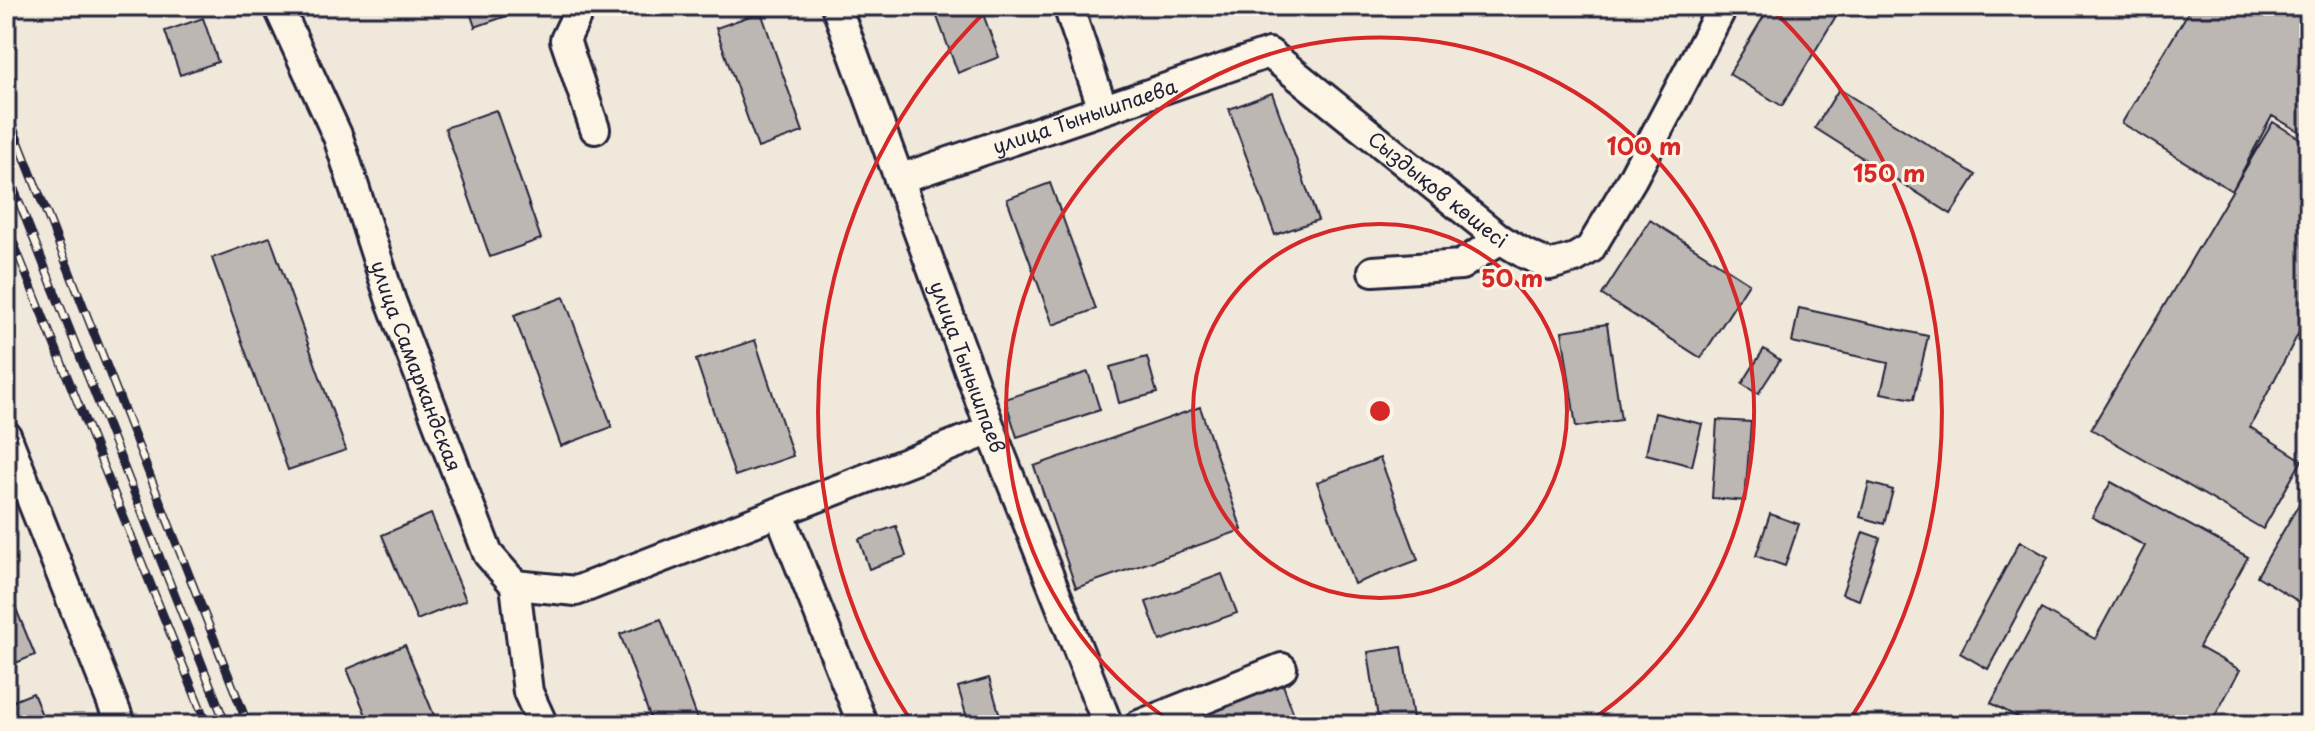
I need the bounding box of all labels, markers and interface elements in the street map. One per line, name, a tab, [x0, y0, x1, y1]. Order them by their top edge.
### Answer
street label: улица Тынышпаева	[988, 70, 1181, 161]
street label: Сыздықов көшесі	[1362, 124, 1513, 255]
text: 100 m	[1607, 127, 1681, 163]
text: 150 m	[1853, 154, 1925, 190]
street label: улица Самаркандская	[364, 256, 470, 476]
text: 50 m	[1481, 259, 1543, 295]
street label: улица Тынышпаев	[923, 277, 1013, 457]
centre of rings	[1366, 397, 1394, 425]

